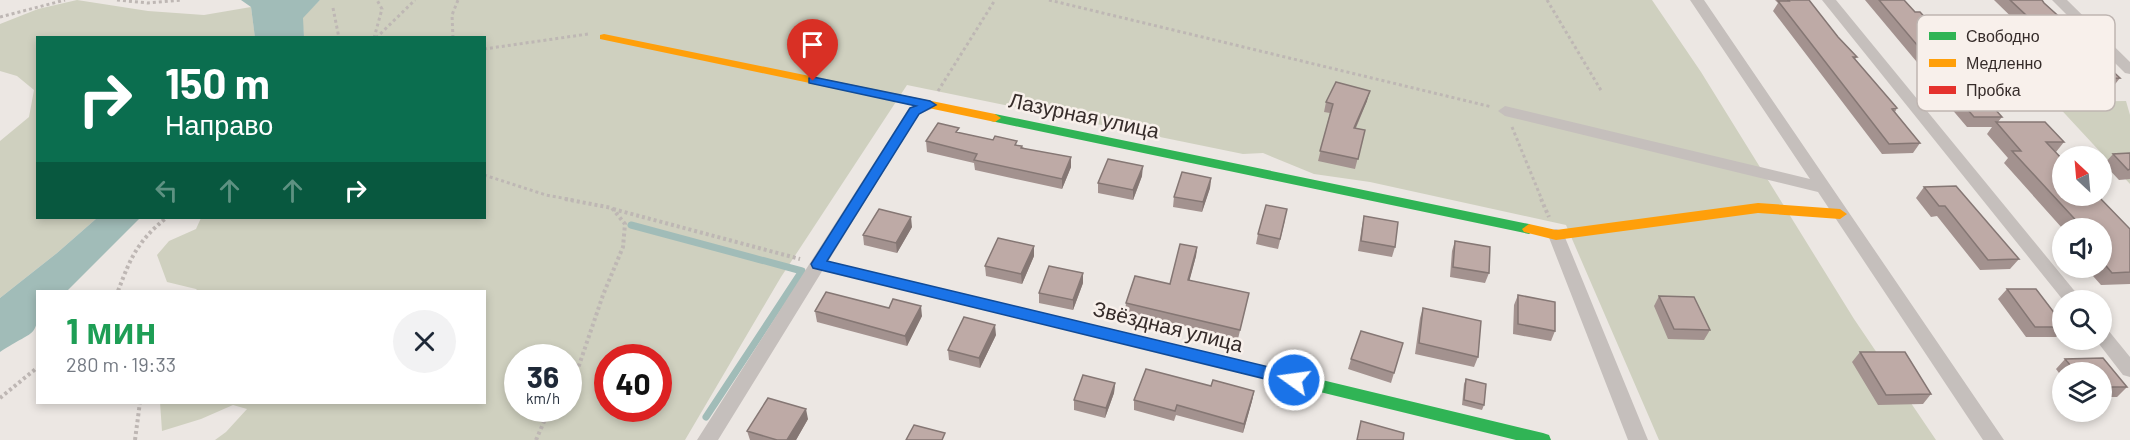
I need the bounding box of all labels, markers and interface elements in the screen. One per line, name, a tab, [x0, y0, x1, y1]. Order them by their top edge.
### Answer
legend	[1917, 15, 2115, 111]
pin	[787, 19, 838, 81]
text: Свободно	[1966, 26, 2040, 45]
icon: arrive	[796, 28, 829, 61]
text: Медленно	[1966, 53, 2042, 72]
text: 150 m	[165, 57, 270, 107]
icon: right	[66, 60, 144, 138]
text: Пробка	[1966, 80, 2021, 99]
street label: Лазурная улица	[1007, 86, 1162, 143]
text: Направо	[165, 108, 273, 140]
north arrow	[2052, 146, 2112, 206]
map controls	[2052, 146, 2112, 422]
icon: left	[150, 174, 183, 207]
icon: ahead	[213, 174, 246, 207]
icon: ahead	[276, 174, 309, 207]
icon: right	[339, 174, 372, 207]
button: sound	[2052, 218, 2112, 278]
button: search	[2052, 290, 2112, 350]
street label: Звёздная улица	[1091, 295, 1246, 356]
text: 1 мин	[66, 308, 156, 351]
button: close	[393, 310, 456, 373]
speed limit sign: 40	[594, 344, 672, 422]
position arrow	[1262, 348, 1326, 412]
text: 280 m · 19:33	[66, 352, 176, 376]
text: 36	[527, 358, 559, 394]
button: layers	[2052, 362, 2112, 422]
text: km/h	[526, 389, 560, 407]

